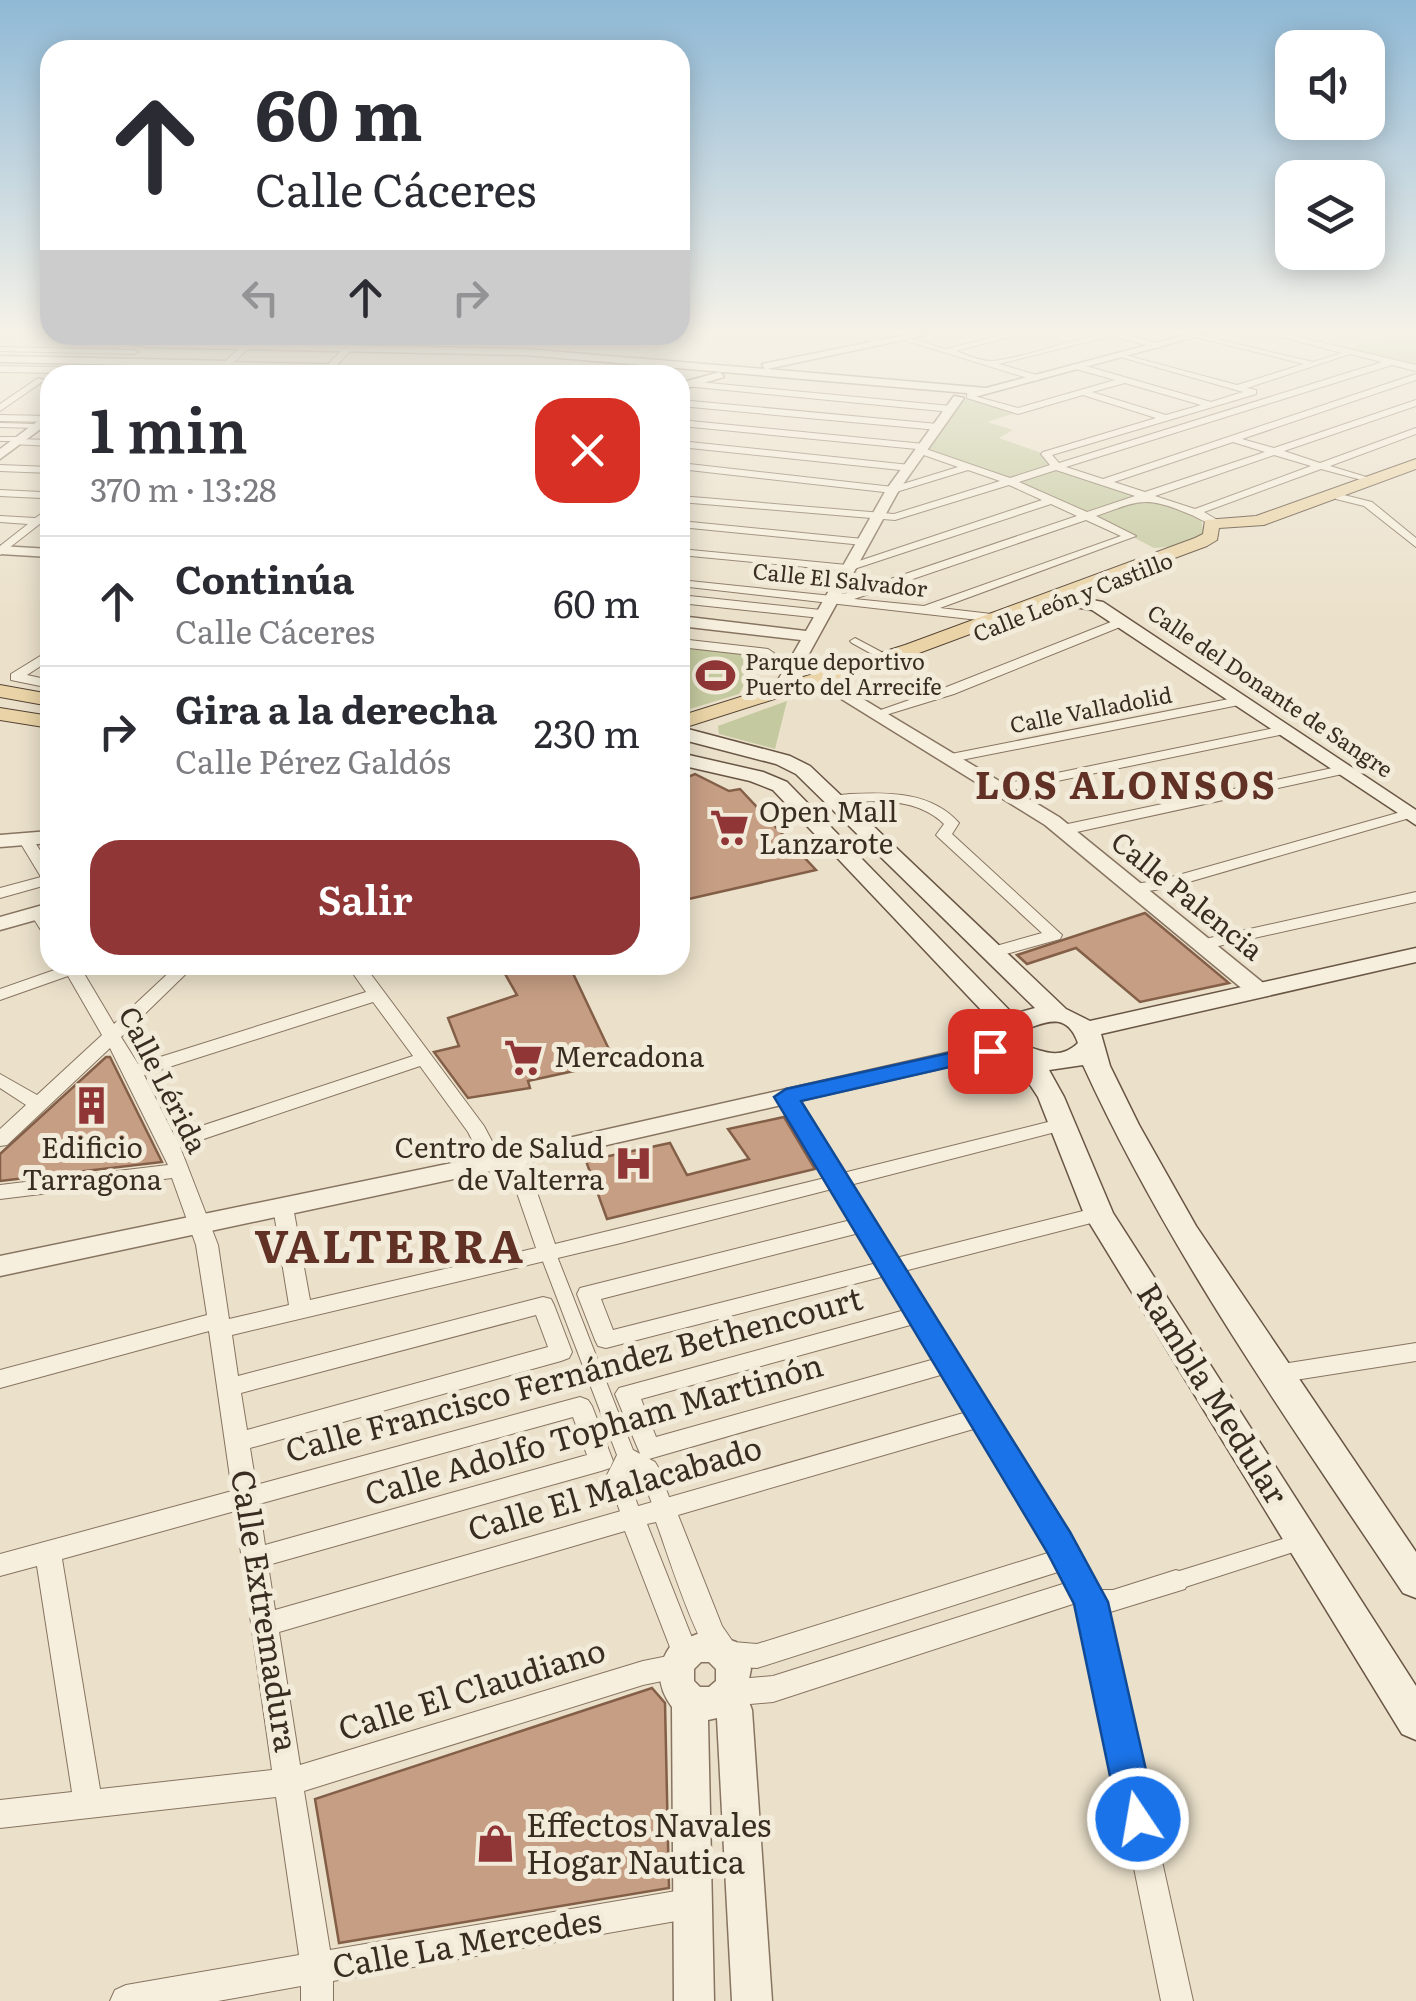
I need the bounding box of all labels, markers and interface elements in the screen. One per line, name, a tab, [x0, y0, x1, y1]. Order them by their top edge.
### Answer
map controls	[1275, 30, 1385, 270]
button: sound	[1275, 30, 1385, 140]
text: 60 m	[255, 59, 423, 163]
icon: ahead	[90, 80, 220, 210]
text: Calle Cáceres	[255, 154, 536, 221]
button: layers	[1275, 160, 1385, 270]
icon: left	[233, 270, 288, 325]
icon: ahead	[338, 270, 393, 325]
icon: right	[443, 270, 498, 325]
text: 1 min	[90, 382, 248, 471]
button: close	[535, 398, 640, 503]
text: 370 m · 13:28	[90, 464, 277, 512]
street label: Calle León y Castillo	[968, 542, 1177, 649]
text: Continúa	[175, 549, 354, 606]
street label: Calle El Salvador	[751, 553, 930, 604]
text: 60 m	[553, 573, 640, 630]
icon: ahead	[90, 574, 145, 629]
street label: Calle del Donante de Sangre	[1142, 595, 1400, 784]
text: Calle Cáceres	[175, 606, 375, 654]
place label: Parque deportivo Puerto del Arrecife	[745, 644, 942, 702]
sports icon: Parque deportivo Puerto del Arrecife	[694, 654, 736, 696]
street label: Calle Valladolid	[1007, 677, 1175, 740]
text: Gira a la derecha	[175, 679, 497, 736]
text: 230 m	[534, 703, 640, 760]
icon: right	[90, 704, 145, 759]
text: Calle Pérez Galdós	[175, 736, 451, 784]
district label: LOS ALONSOS	[975, 754, 1277, 811]
place label: Open Mall Lanzarote	[759, 789, 897, 863]
supermarket icon: Open Mall Lanzarote	[708, 807, 750, 849]
street label: Calle Palencia	[1103, 820, 1273, 969]
button: Salir	[90, 840, 640, 955]
street label: Calle Lérida	[110, 998, 220, 1160]
pin	[948, 1009, 1033, 1094]
icon: arrive	[963, 1024, 1018, 1079]
place label: Mercadona	[554, 1034, 704, 1076]
supermarket icon: Mercadona	[503, 1036, 545, 1078]
building icon: Edificio Tarragona	[71, 1085, 113, 1127]
place label: Edificio Tarragona	[22, 1125, 162, 1199]
place label: Centro de Salud de Valterra	[394, 1125, 604, 1199]
hospital icon: Centro de Salud de Valterra	[613, 1143, 655, 1185]
district label: VALTERRA	[254, 1210, 526, 1277]
street label: Calle Francisco Fernández Bethencourt	[279, 1272, 867, 1472]
street label: Rambla Medular	[1127, 1272, 1302, 1513]
street label: Calle Adolfo Topham Martinón	[358, 1339, 828, 1516]
street label: Calle El Malacabado	[461, 1421, 767, 1551]
street label: Calle Extremadura	[221, 1466, 313, 1756]
street label: Calle El Claudiano	[332, 1624, 611, 1751]
position arrow	[1086, 1767, 1190, 1871]
place label: Effectos Navales Hogar Nautica	[526, 1799, 771, 1884]
shop icon: Effectos Navales Hogar Nautica	[475, 1823, 517, 1865]
street label: Calle La Mercedes	[328, 1894, 605, 1988]

